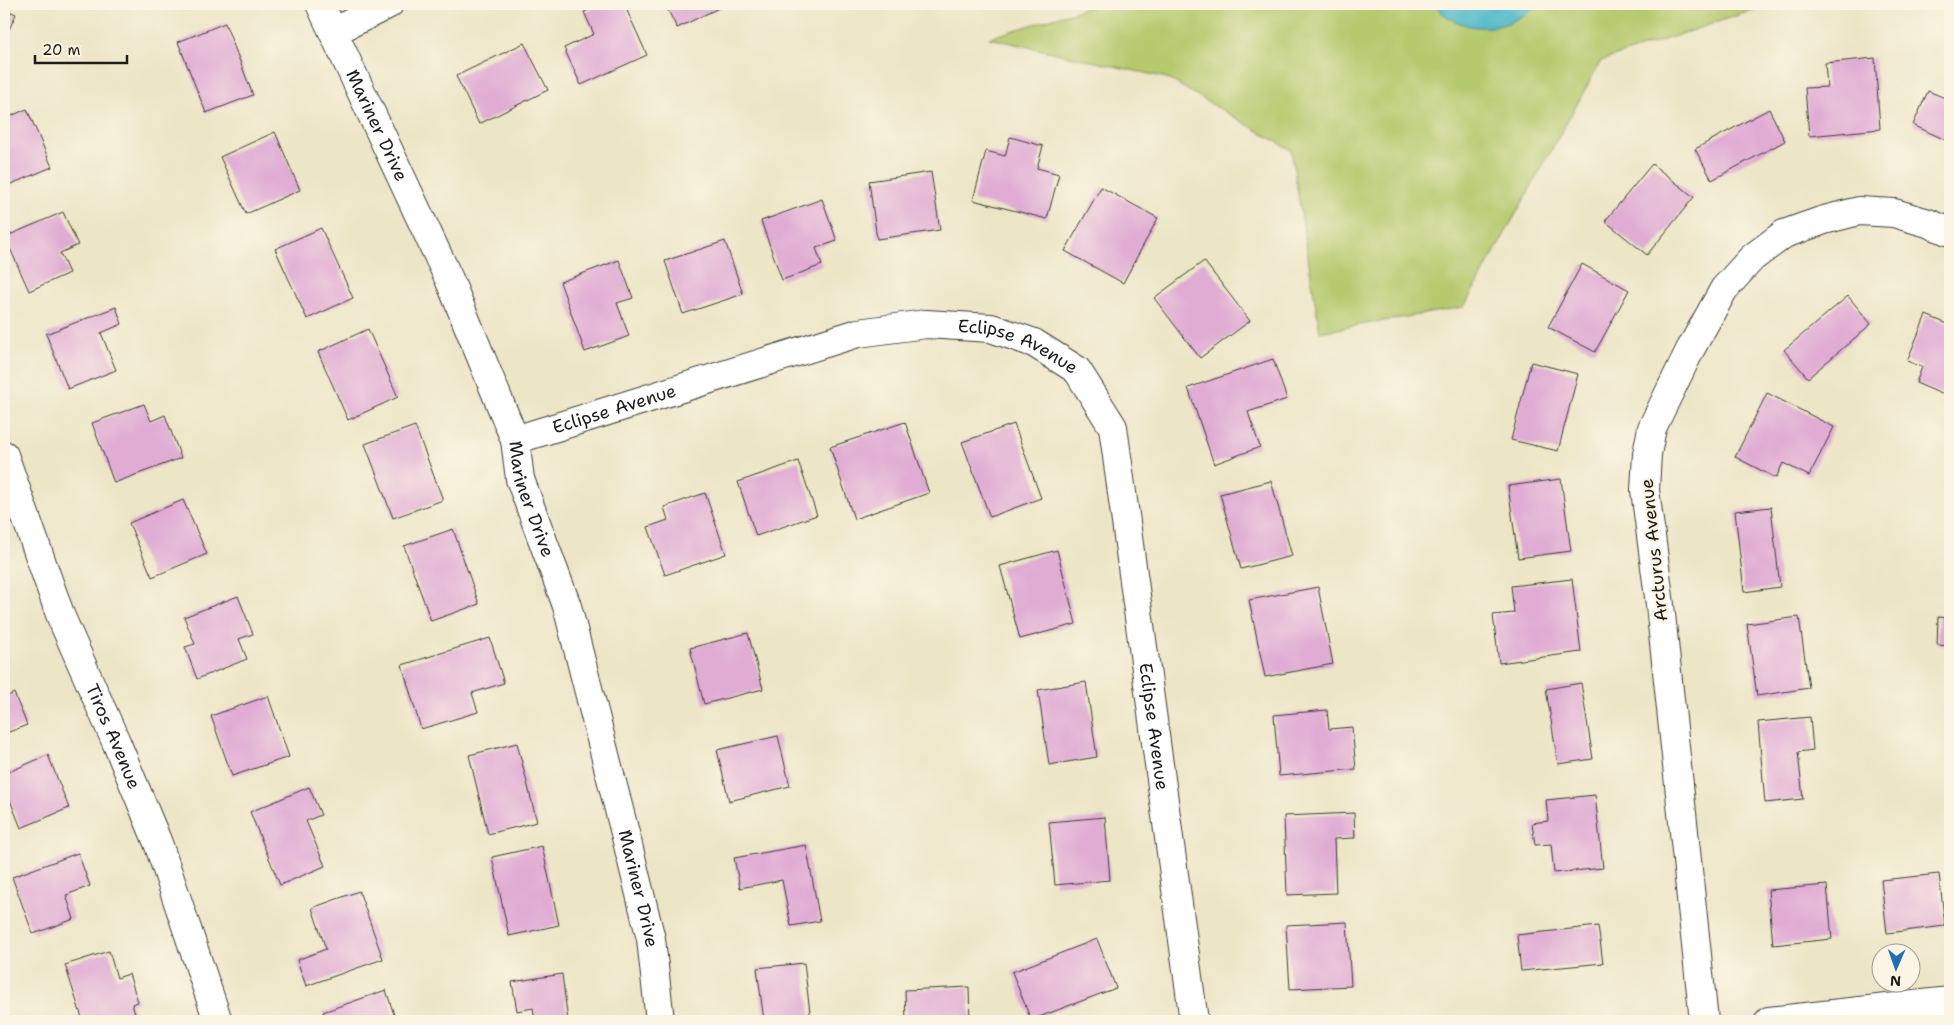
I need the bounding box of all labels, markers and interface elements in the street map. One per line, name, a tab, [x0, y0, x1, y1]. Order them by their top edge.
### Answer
scale bar	[35, 32, 128, 64]
text: 20 m	[42, 40, 81, 60]
street label: Mariner Drive	[340, 66, 413, 185]
street label: Eclipse Avenue	[957, 314, 1082, 380]
street label: Eclipse Avenue	[549, 378, 679, 440]
street label: Mariner Drive	[503, 439, 560, 560]
street label: Arcturus Avenue	[1635, 477, 1673, 623]
street label: Eclipse Avenue	[1133, 661, 1174, 792]
street label: Tiros Avenue	[80, 680, 146, 793]
street label: Mariner Drive	[613, 827, 664, 949]
north arrow	[1872, 942, 1922, 992]
text: N	[1890, 972, 1901, 990]

